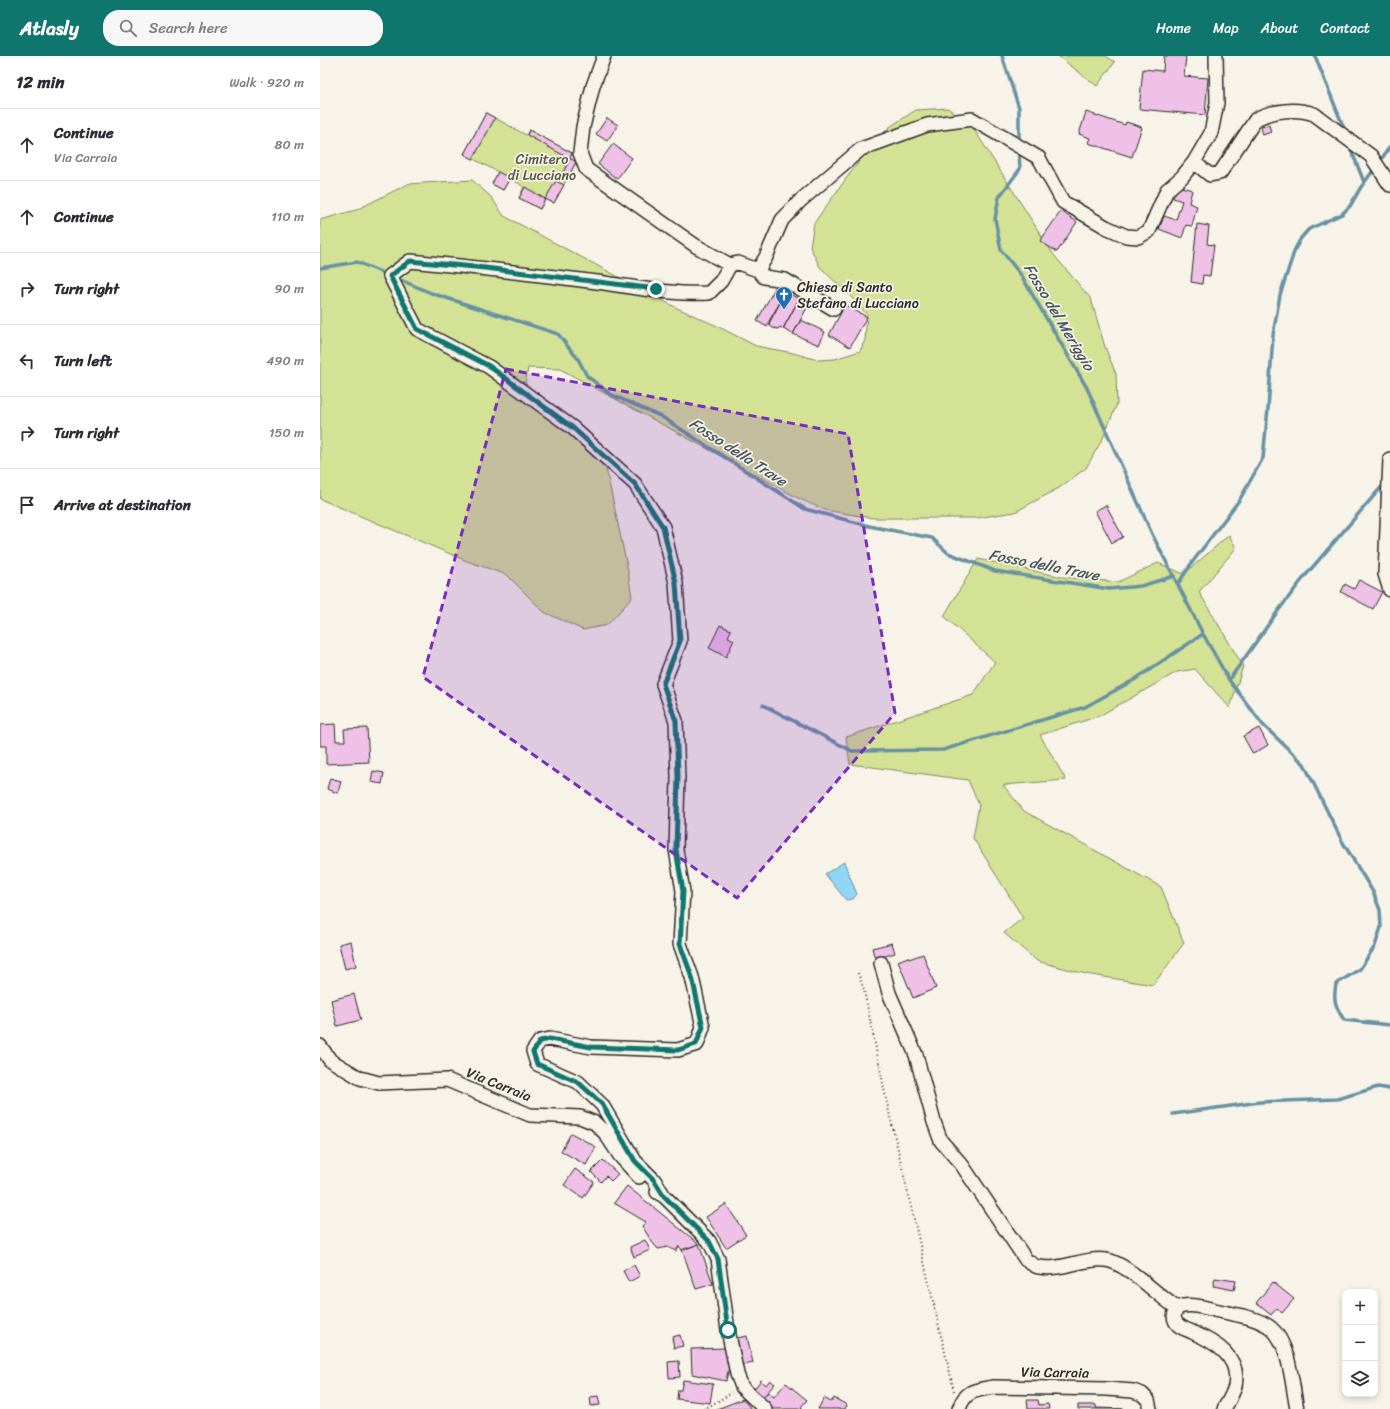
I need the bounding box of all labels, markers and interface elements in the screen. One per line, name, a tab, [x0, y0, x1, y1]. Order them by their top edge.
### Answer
search box	[103, 10, 383, 46]
text: Atlasly	[20, 12, 79, 45]
text: Search here	[149, 15, 228, 41]
text: Home	[1156, 16, 1191, 41]
text: Map	[1213, 16, 1239, 41]
text: About	[1261, 16, 1298, 41]
text: Contact	[1320, 16, 1370, 41]
icon: search	[117, 17, 139, 39]
text: 12 min	[16, 67, 64, 97]
text: Walk · 920 m	[230, 71, 304, 94]
text: Continue	[54, 120, 114, 146]
text: 80 m	[275, 133, 304, 156]
icon: ahead	[16, 134, 38, 156]
text: Via Carraia	[54, 146, 117, 169]
park label: Cimitero di Lucciano	[508, 147, 576, 188]
text: Continue	[54, 204, 114, 230]
text: 110 m	[271, 205, 304, 228]
icon: ahead	[16, 206, 38, 228]
water label: Fosso del Meriggio	[1017, 258, 1102, 377]
place label: Chiesa di Santo Stefano di Lucciano	[797, 275, 919, 316]
text: Turn right	[54, 276, 119, 302]
text: 90 m	[274, 277, 304, 300]
icon: right	[16, 278, 38, 300]
route end	[647, 280, 665, 298]
church icon: Chiesa di Santo Stefano di Lucciano	[774, 285, 794, 310]
text: Turn left	[54, 348, 112, 374]
text: 490 m	[266, 349, 304, 372]
icon: left	[16, 350, 38, 372]
water label: Fosso della Trave	[684, 411, 793, 494]
text: Turn right	[54, 420, 119, 446]
text: 150 m	[269, 421, 304, 444]
icon: right	[16, 422, 38, 444]
text: Arrive at destination	[54, 492, 191, 518]
icon: arrive	[16, 494, 38, 516]
water label: Fosso della Trave	[987, 542, 1103, 589]
street label: Via Carraia	[463, 1060, 535, 1109]
map controls	[1342, 1289, 1378, 1397]
button: +	[1342, 1289, 1378, 1325]
route start	[719, 1321, 737, 1339]
button: −	[1342, 1325, 1378, 1361]
street label: Via Carraia	[1021, 1359, 1089, 1386]
button: layers	[1342, 1361, 1378, 1397]

